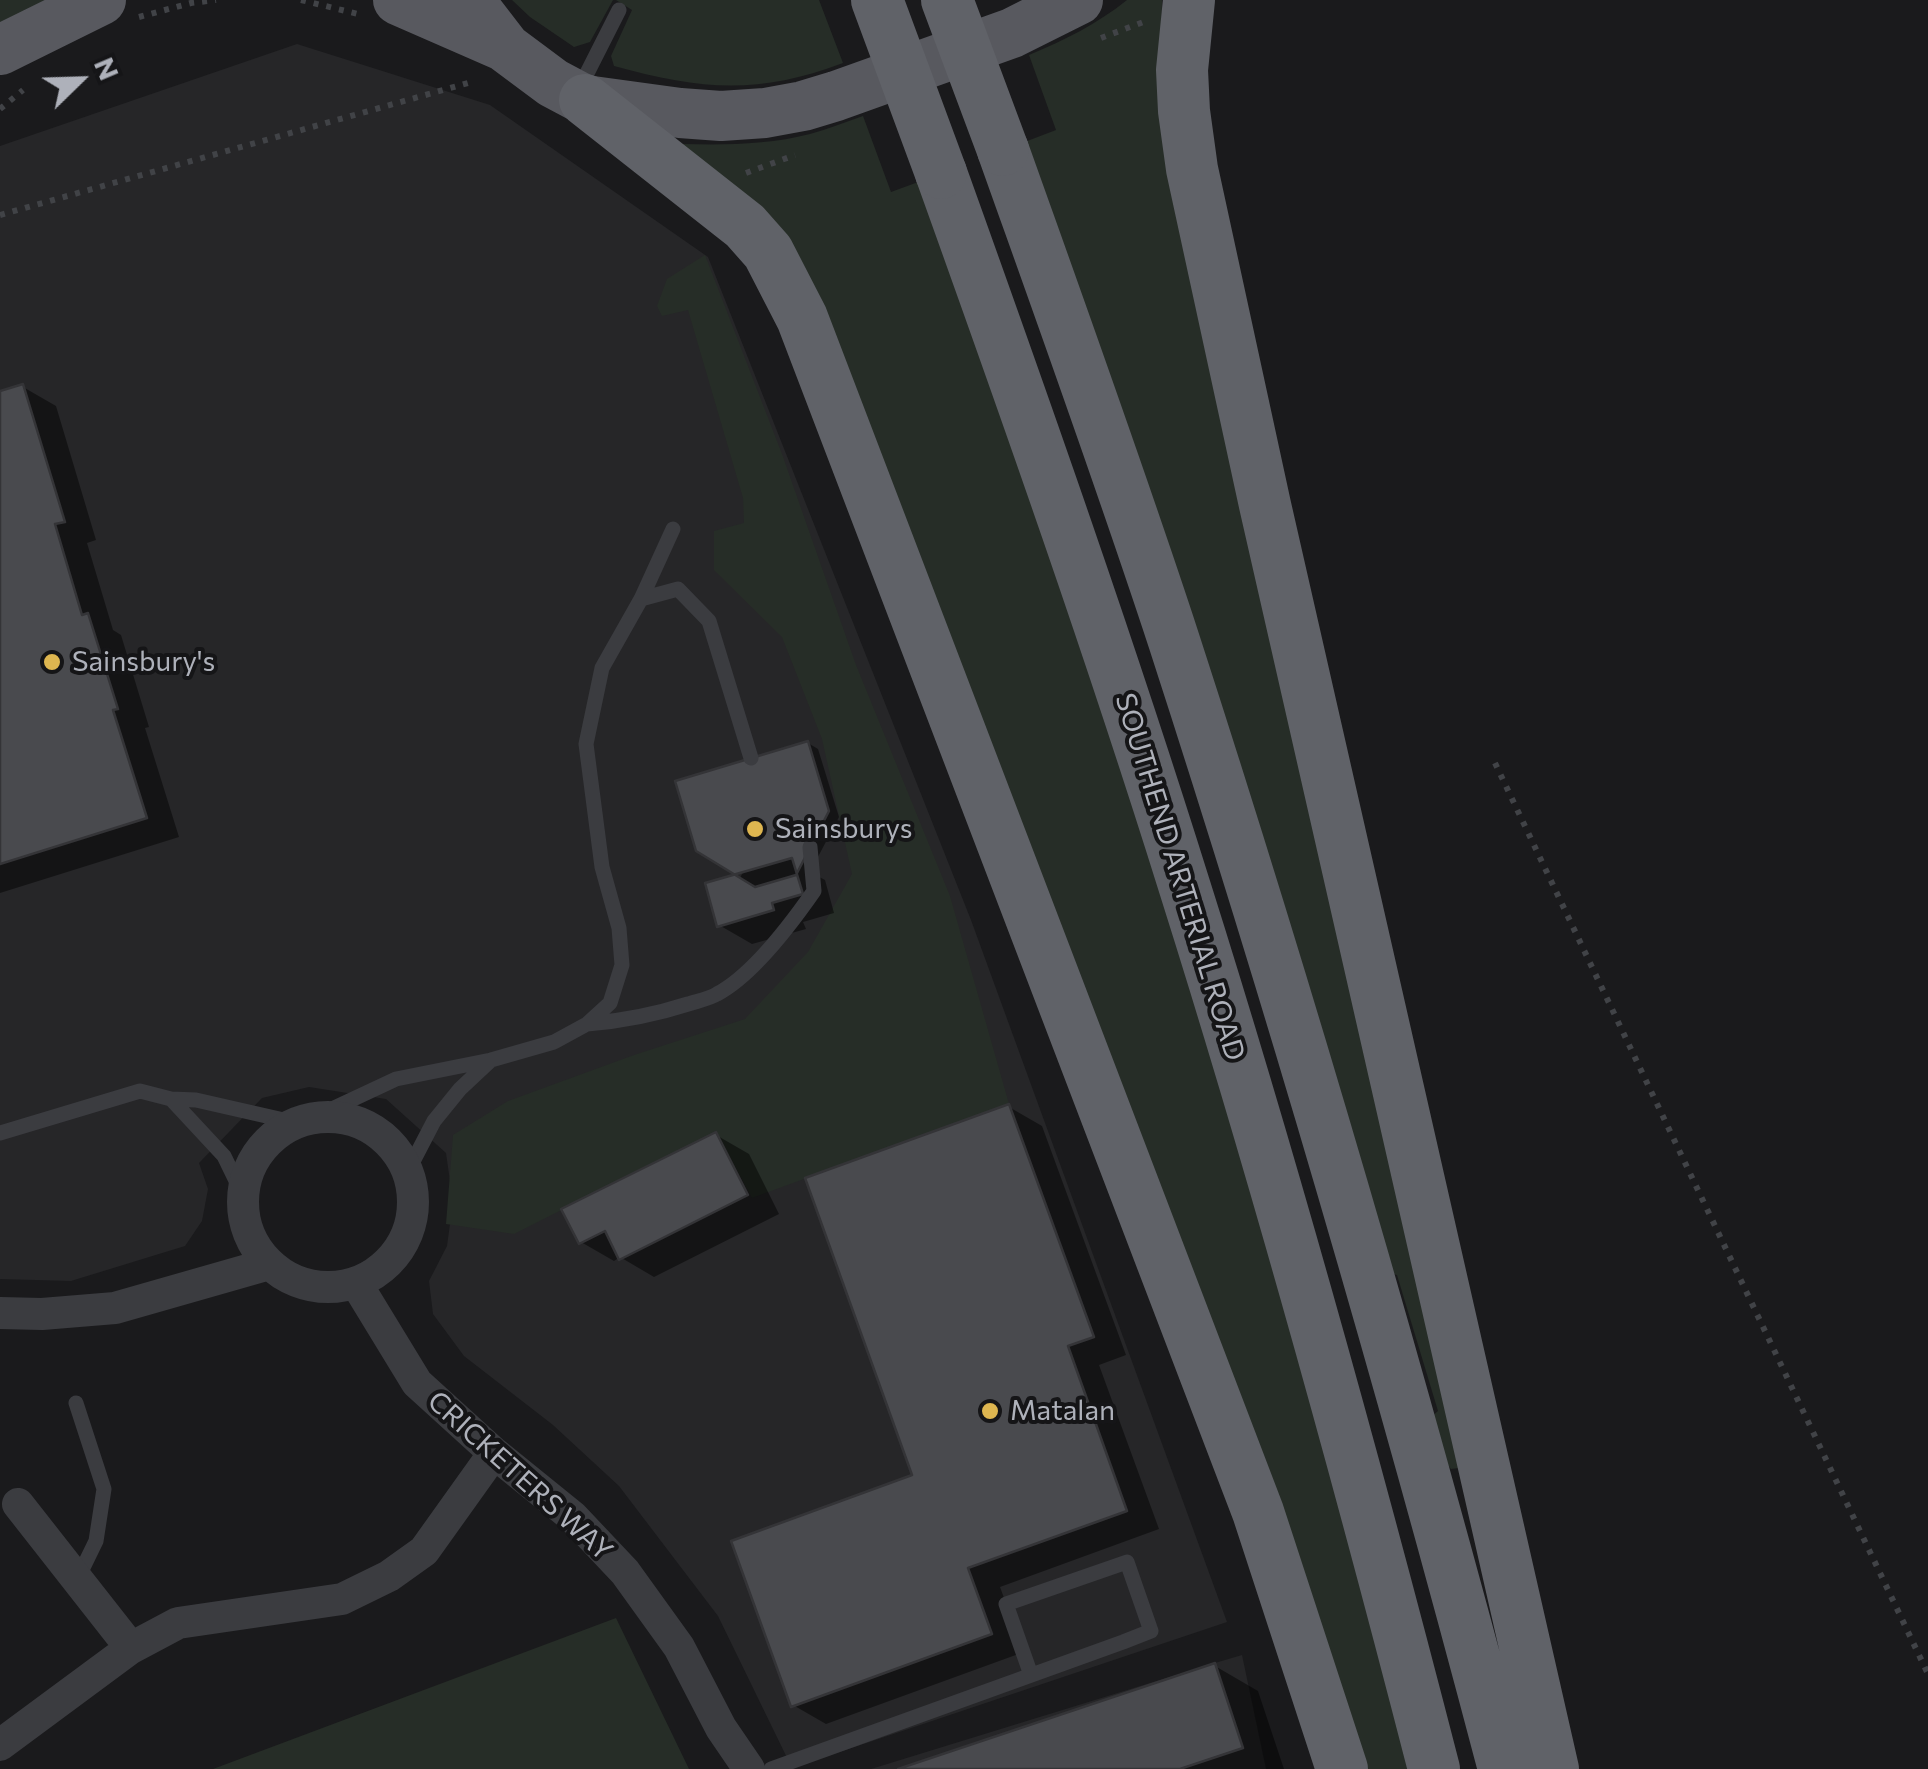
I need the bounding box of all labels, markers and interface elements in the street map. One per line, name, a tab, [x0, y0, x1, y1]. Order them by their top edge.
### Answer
north arrow	[30, 30, 130, 130]
text: N	[88, 52, 127, 85]
place label: Sainsbury's	[72, 645, 215, 679]
marker: Sainsbury's	[41, 651, 63, 673]
street label: SOUTHEND ARTERIAL ROAD	[1108, 689, 1252, 1065]
place label: Sainsburys	[775, 812, 913, 846]
marker: Sainsburys	[744, 818, 766, 840]
street label: CRICKETERS WAY	[421, 1384, 619, 1568]
place label: Matalan	[1010, 1394, 1115, 1428]
marker: Matalan	[979, 1400, 1001, 1422]

